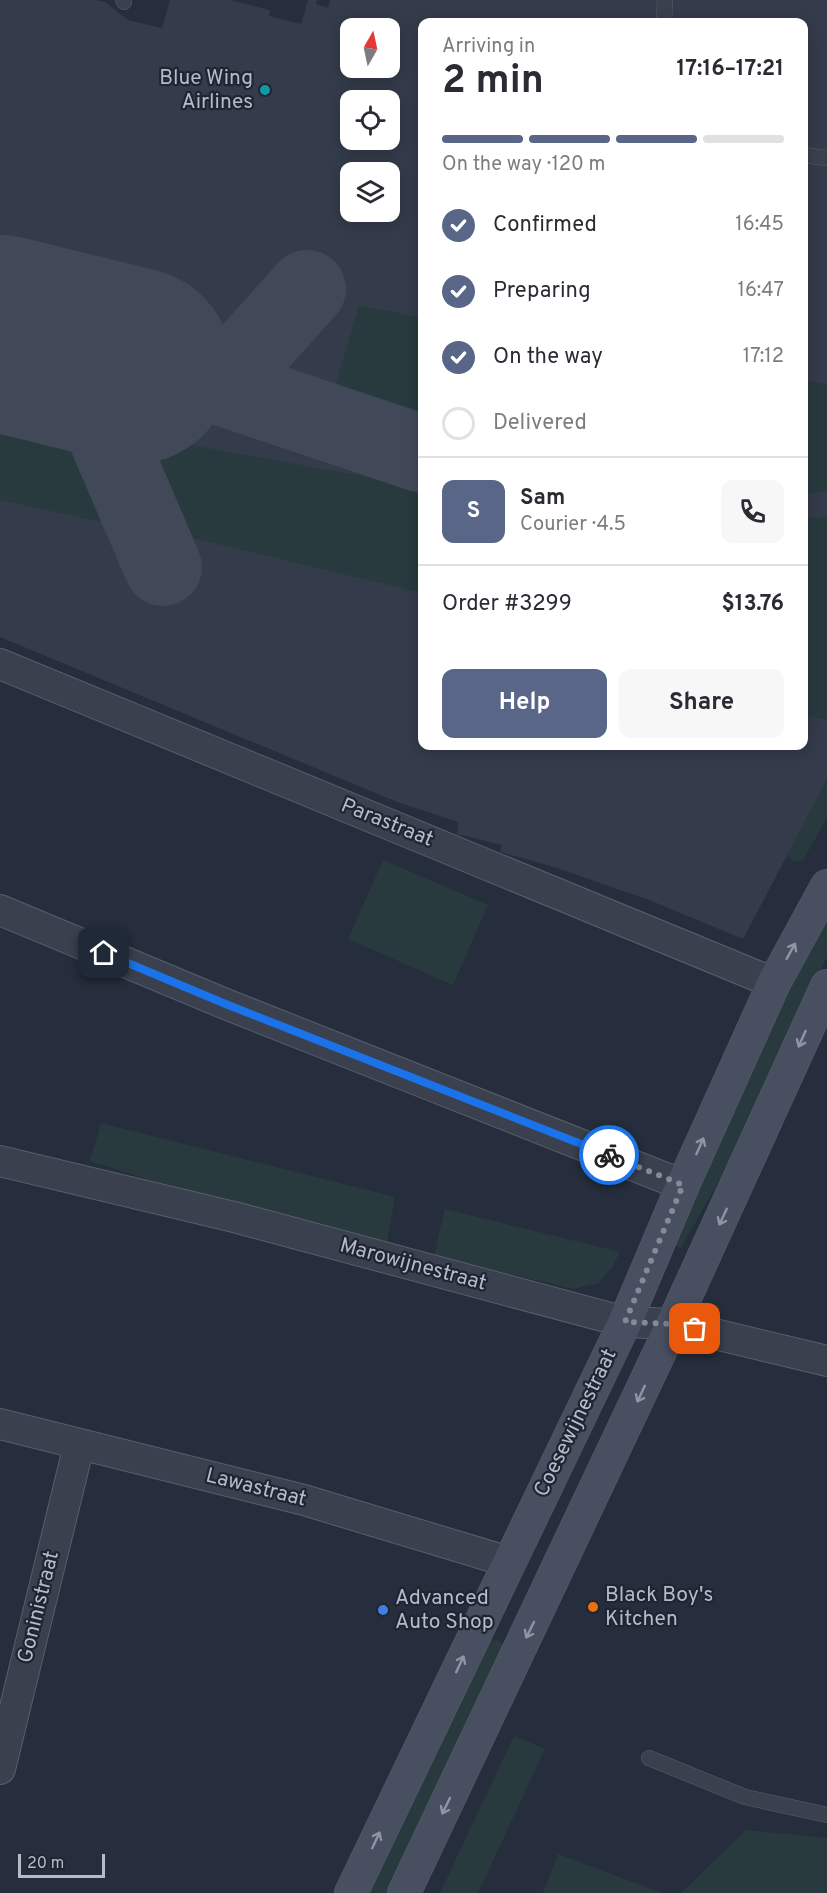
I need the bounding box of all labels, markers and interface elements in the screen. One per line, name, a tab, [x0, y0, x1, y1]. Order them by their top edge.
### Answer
north arrow	[340, 18, 400, 78]
map controls	[340, 18, 400, 222]
text: Arriving in	[442, 34, 535, 60]
text: 17:16–17:21	[677, 56, 784, 83]
text: 2 min	[442, 58, 544, 107]
place label: Blue Wing Airlines	[159, 65, 253, 116]
marker: Blue Wing Airlines	[258, 83, 272, 97]
button: locate	[340, 90, 400, 150]
text: On the way · 120 m	[442, 152, 606, 178]
button: layers	[340, 162, 400, 222]
icon: check	[442, 209, 475, 242]
text: Confirmed	[493, 212, 597, 239]
text: 16:45	[735, 212, 784, 238]
icon: check	[442, 275, 475, 308]
text: Preparing	[493, 278, 591, 305]
text: 16:47	[737, 278, 784, 304]
icon: check	[442, 341, 475, 374]
text: On the way	[493, 344, 603, 371]
text: 17:12	[743, 344, 784, 370]
text: Delivered	[493, 410, 587, 437]
button: phone	[721, 480, 784, 543]
text: Sam	[520, 485, 565, 512]
text: S	[467, 498, 480, 525]
text: Courier · 4.5	[520, 512, 626, 538]
text: Order #3299	[442, 591, 572, 618]
text: $13.76	[721, 591, 784, 618]
button: Help	[442, 669, 607, 738]
button: Share	[619, 669, 784, 738]
street label: Parastraat	[337, 792, 437, 854]
pin	[78, 927, 129, 978]
icon: home	[87, 936, 120, 969]
one-way arrow	[785, 943, 797, 960]
one-way arrow	[796, 1029, 808, 1047]
courier	[579, 1125, 639, 1185]
one-way arrow	[694, 1138, 706, 1156]
icon: bike	[593, 1139, 626, 1172]
one-way arrow	[716, 1207, 728, 1225]
street label: Marowijnestraat	[337, 1232, 489, 1298]
pin	[669, 1303, 720, 1354]
icon: bag	[678, 1312, 711, 1345]
street label: Coesewijnestraat	[528, 1345, 624, 1501]
one-way arrow	[634, 1384, 646, 1402]
street label: Lawastraat	[203, 1462, 309, 1514]
street label: Goninistraat	[12, 1548, 66, 1666]
place label: Black Boy's Kitchen	[605, 1582, 713, 1633]
place label: Advanced Auto Shop	[395, 1585, 494, 1636]
marker: Black Boy's Kitchen	[586, 1600, 600, 1614]
marker: Advanced Auto Shop	[376, 1603, 390, 1617]
one-way arrow	[523, 1621, 535, 1639]
one-way arrow	[455, 1656, 467, 1674]
one-way arrow	[439, 1797, 451, 1815]
one-way arrow	[371, 1832, 383, 1850]
scale bar	[18, 1851, 105, 1878]
text: 20 m	[27, 1854, 64, 1874]

